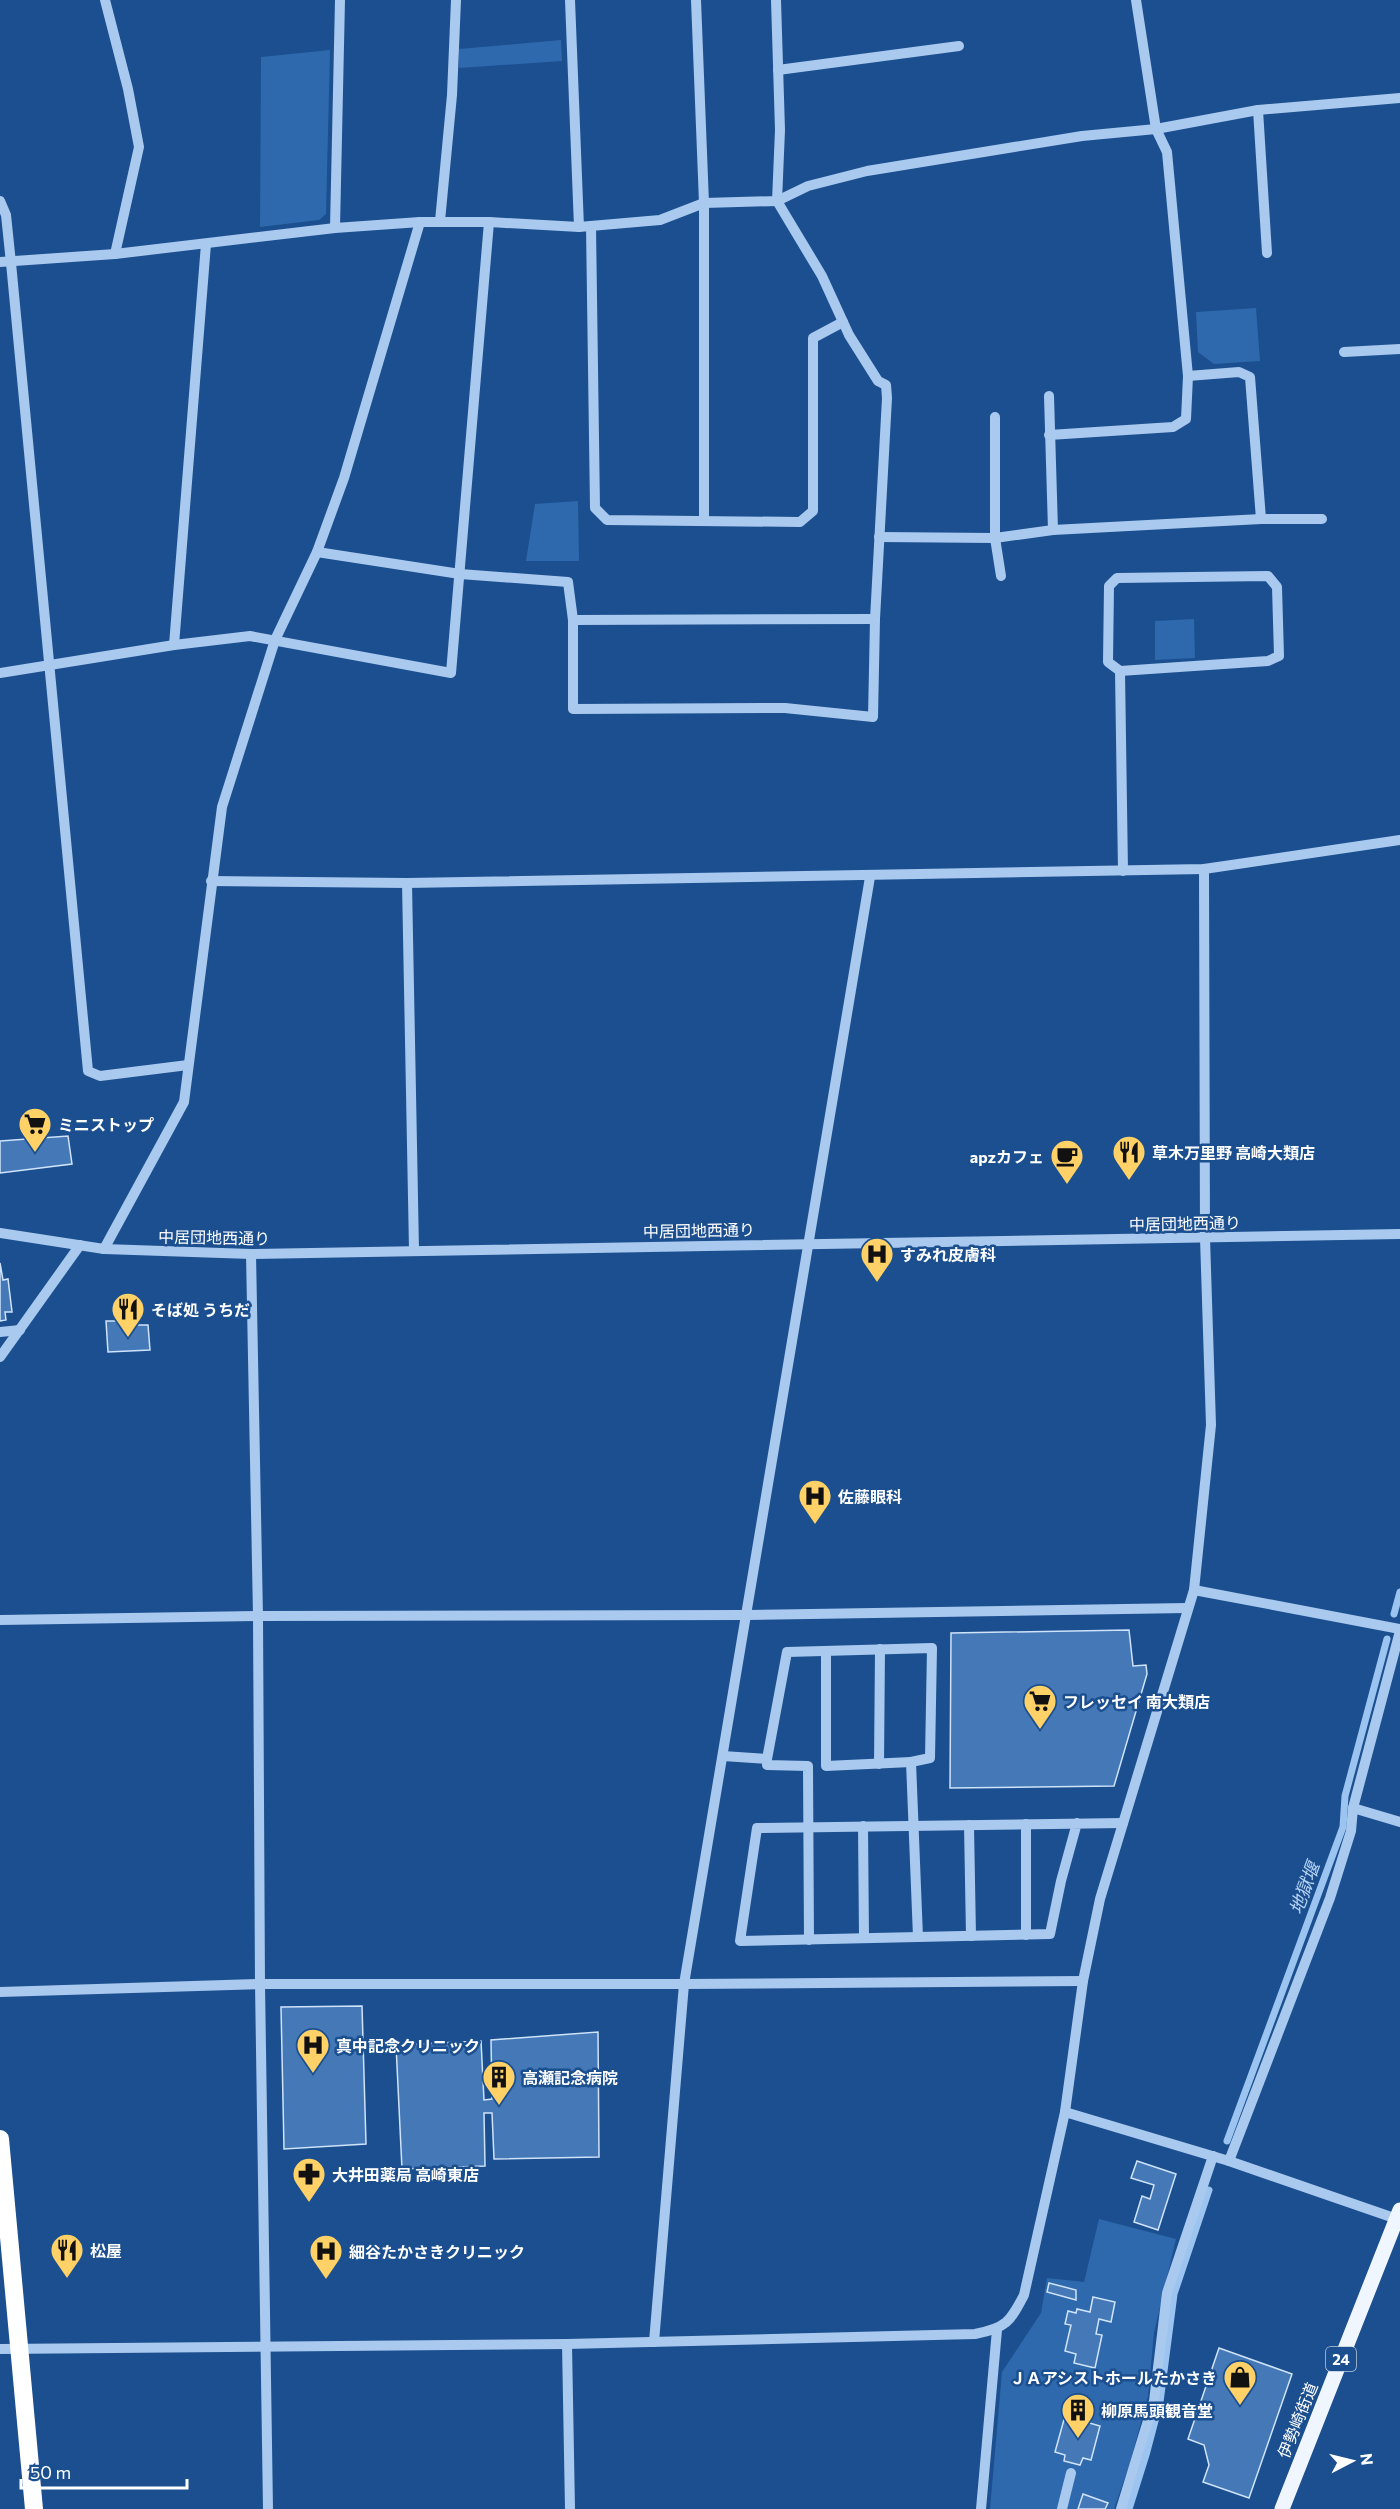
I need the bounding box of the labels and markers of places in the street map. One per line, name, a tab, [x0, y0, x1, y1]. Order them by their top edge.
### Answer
supermarket icon: ミニストップ	[17, 1106, 53, 1153]
place label: ミニストップ	[58, 1115, 154, 1134]
restaurant icon: 草木万里野 高崎大類店	[1111, 1134, 1147, 1181]
cafe icon: apzカフェ	[1049, 1138, 1085, 1185]
place label: 草木万里野 高崎大類店	[1152, 1143, 1315, 1162]
place label: apzカフェ	[970, 1147, 1044, 1166]
hospital icon: すみれ皮膚科	[859, 1236, 895, 1283]
place label: すみれ皮膚科	[900, 1245, 996, 1264]
restaurant icon: そば処 うちだ	[110, 1291, 146, 1338]
place label: そば処 うちだ	[151, 1300, 250, 1319]
hospital icon: 佐藤眼科	[797, 1478, 833, 1525]
place label: 佐藤眼科	[837, 1487, 902, 1506]
supermarket icon: フレッセイ 南大類店	[1022, 1683, 1058, 1730]
place label: フレッセイ 南大類店	[1063, 1692, 1210, 1711]
hospital icon: 真中記念クリニック	[295, 2027, 331, 2074]
place label: 真中記念クリニック	[336, 2036, 480, 2055]
building icon: 高瀬記念病院	[481, 2059, 517, 2106]
place label: 高瀬記念病院	[522, 2068, 618, 2087]
pharmacy icon: 大井田薬局 高崎東店	[291, 2156, 327, 2203]
place label: 大井田薬局 高崎東店	[332, 2165, 479, 2184]
restaurant icon: 松屋	[49, 2232, 85, 2279]
hospital icon: 細谷たかさきクリニック	[308, 2233, 344, 2280]
place label: 松屋	[90, 2241, 122, 2260]
place label: 細谷たかさきクリニック	[349, 2242, 525, 2261]
shop icon: ＪＡアシストホールたかさき	[1222, 2359, 1258, 2406]
place label: ＪＡアシストホールたかさき	[1010, 2368, 1217, 2387]
building icon: 柳原馬頭観音堂	[1060, 2392, 1096, 2439]
place label: 柳原馬頭観音堂	[1101, 2401, 1213, 2420]

